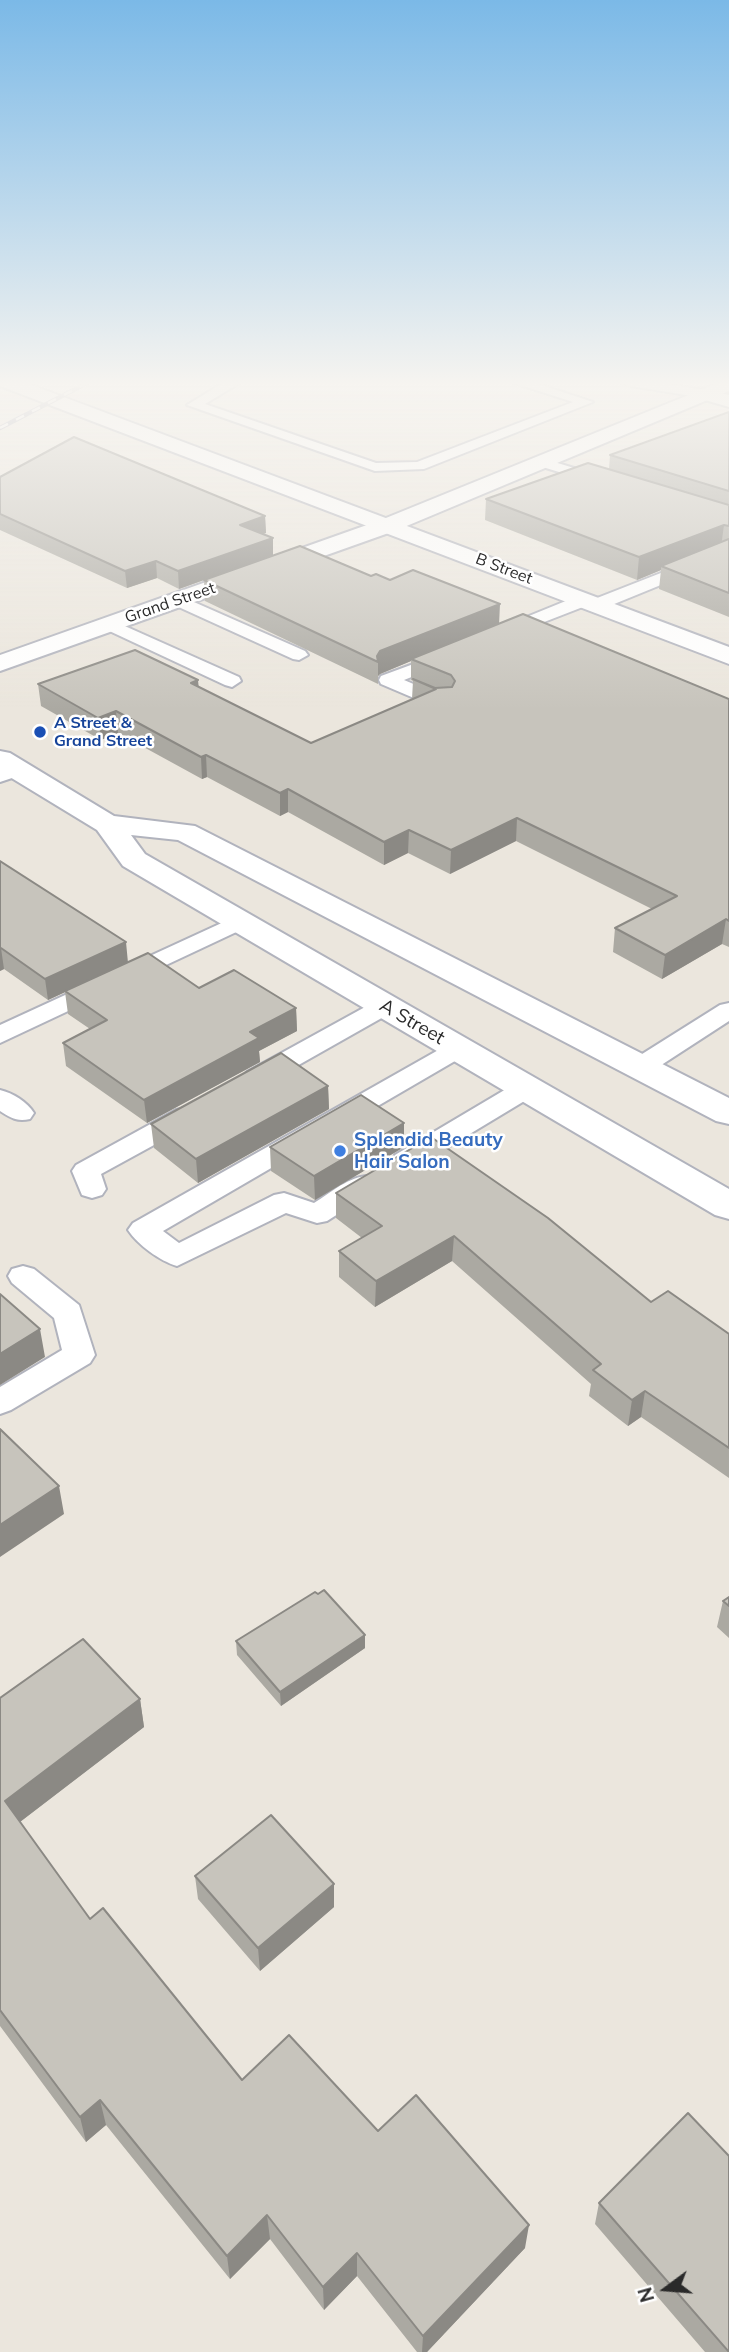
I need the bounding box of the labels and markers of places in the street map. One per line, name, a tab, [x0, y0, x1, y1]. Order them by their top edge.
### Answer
place label: A Street & Grand Street	[54, 713, 152, 751]
marker: A Street & Grand Street	[32, 724, 48, 740]
place label: Splendid Beauty Hair Salon	[354, 1129, 503, 1173]
marker: Splendid Beauty Hair Salon	[332, 1143, 348, 1159]

